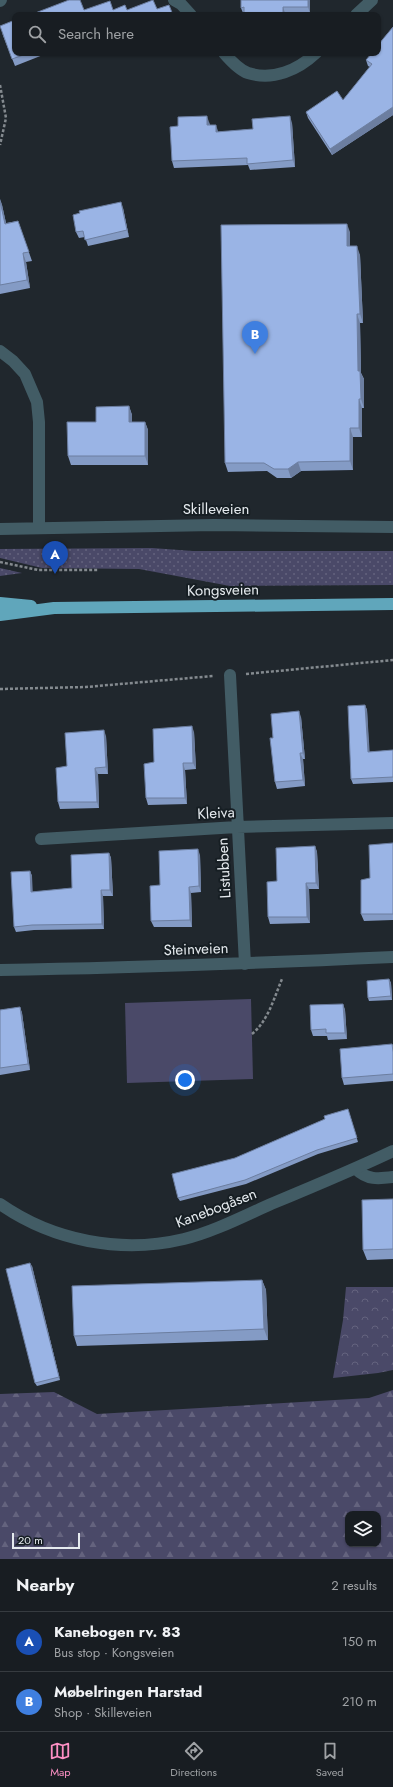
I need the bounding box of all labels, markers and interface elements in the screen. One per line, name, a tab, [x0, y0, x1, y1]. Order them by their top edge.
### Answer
search box	[12, 12, 381, 56]
icon: search	[26, 23, 48, 45]
text: Search here	[58, 23, 134, 45]
pin: B	[242, 321, 268, 354]
street label: Skilleveien	[183, 498, 249, 520]
pin: A	[42, 541, 68, 574]
street label: Kongsveien	[187, 578, 259, 602]
street label: Kleiva	[197, 801, 235, 825]
street label: Listubben	[211, 837, 237, 899]
street label: Steinveien	[163, 937, 229, 961]
your location	[175, 1070, 195, 1090]
street label: Kanebogåsen	[172, 1182, 260, 1234]
map controls	[345, 1511, 381, 1547]
button: layers	[345, 1511, 381, 1547]
scale bar	[12, 1531, 80, 1550]
text: 20 m	[18, 1532, 43, 1548]
text: Nearby	[16, 1573, 74, 1597]
text: 2 results	[331, 1576, 377, 1595]
text: Kanebogen rv. 83	[54, 1621, 180, 1643]
text: A	[24, 1632, 34, 1651]
text: 150 m	[342, 1632, 377, 1651]
text: Bus stop · Kongsveien	[54, 1643, 174, 1662]
text: Møbelringen Harstad	[54, 1681, 202, 1703]
text: B	[25, 1692, 33, 1711]
text: 210 m	[342, 1692, 377, 1711]
text: Shop · Skilleveien	[54, 1703, 152, 1722]
tab: Map	[49, 1740, 71, 1780]
tab: Directions	[170, 1740, 217, 1780]
tab: Saved	[316, 1740, 344, 1780]

